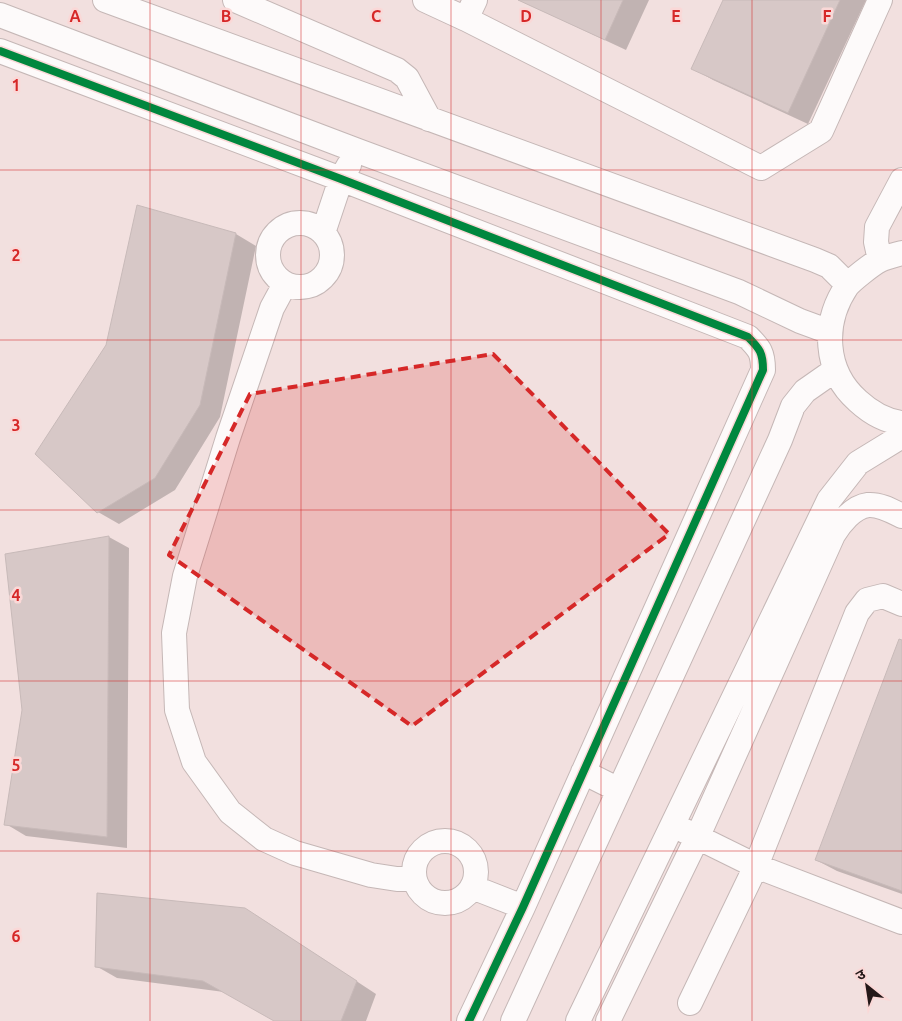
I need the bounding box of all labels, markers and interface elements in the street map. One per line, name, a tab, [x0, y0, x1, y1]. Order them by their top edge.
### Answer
text: A	[69, 7, 81, 25]
text: B	[221, 7, 231, 25]
text: C	[371, 7, 381, 25]
text: D	[520, 7, 532, 25]
text: E	[671, 7, 681, 25]
text: F	[823, 7, 832, 25]
text: 1	[11, 76, 21, 94]
text: 2	[11, 246, 21, 264]
text: 3	[11, 416, 21, 434]
text: 4	[11, 586, 21, 604]
text: 5	[11, 756, 21, 774]
text: 6	[11, 927, 21, 945]
north arrow	[842, 961, 892, 1011]
text: उ	[853, 965, 869, 984]

